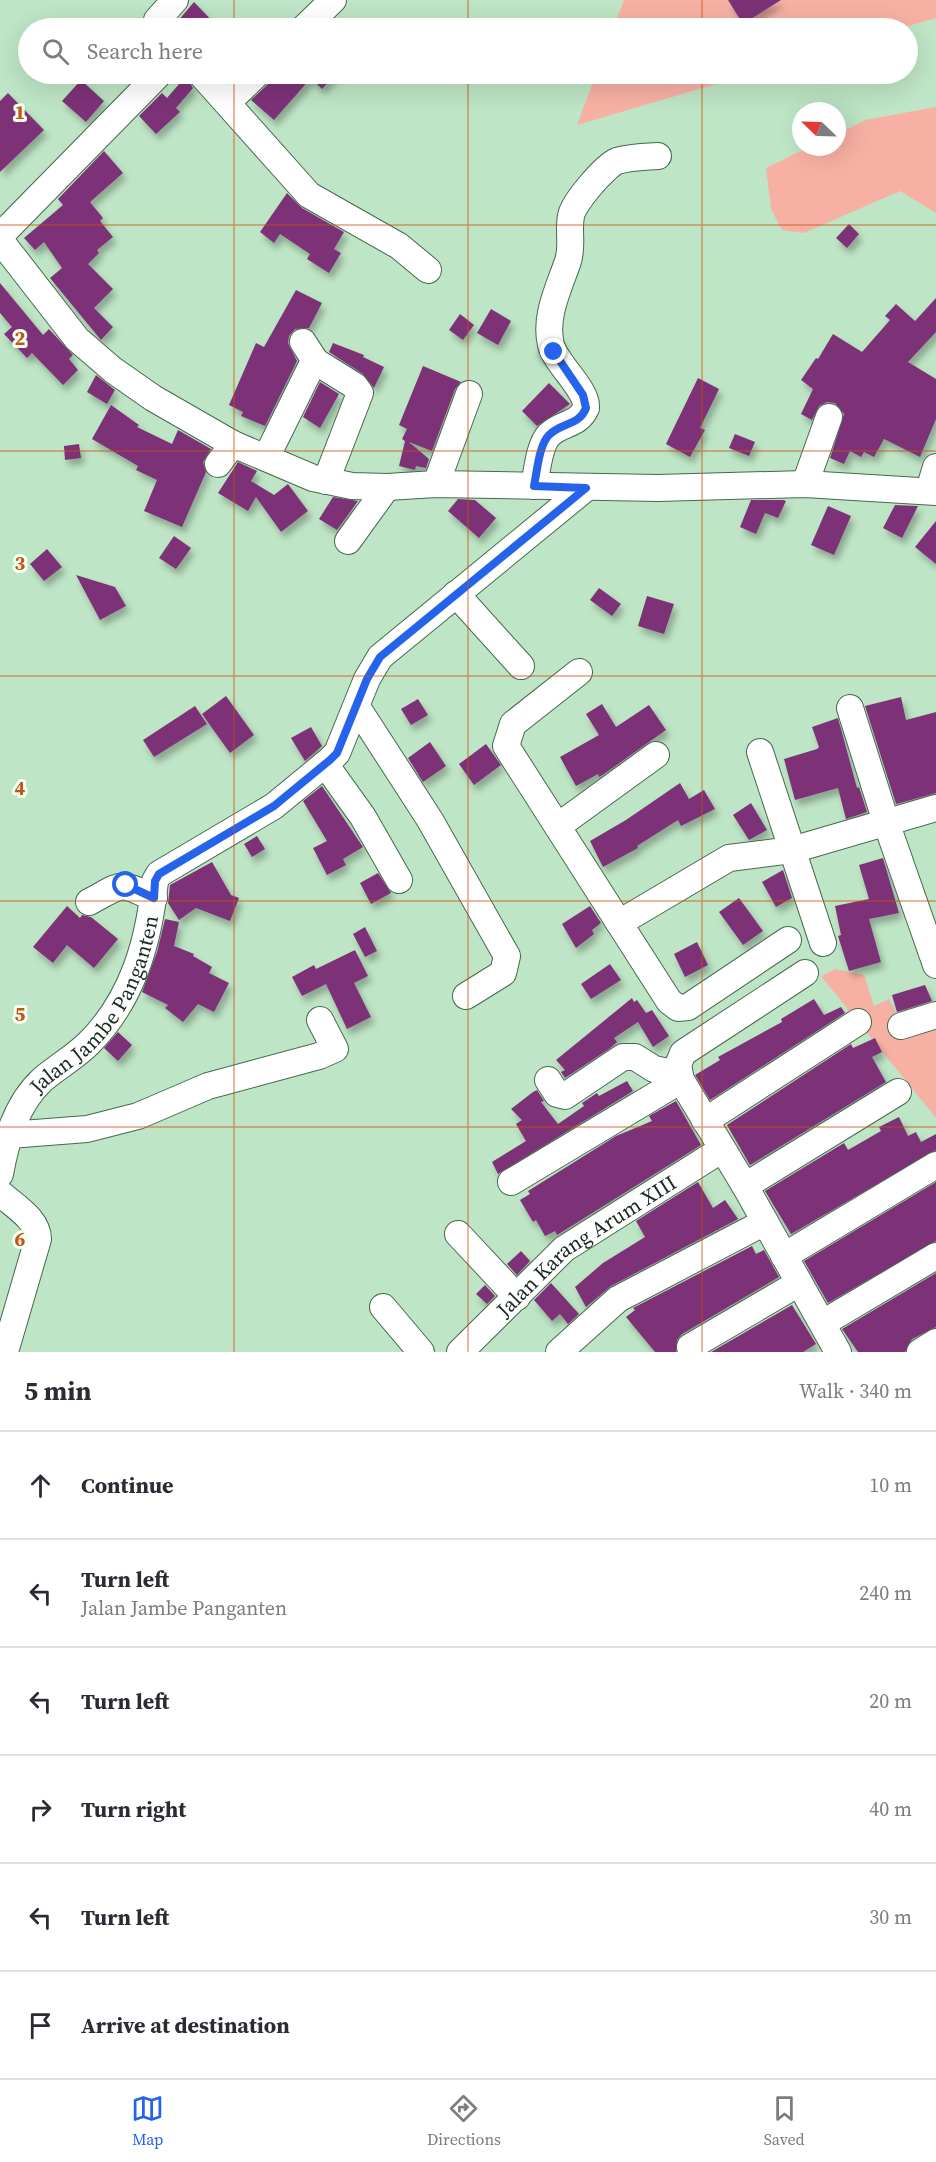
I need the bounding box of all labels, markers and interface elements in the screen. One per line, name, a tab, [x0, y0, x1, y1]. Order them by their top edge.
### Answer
search box	[18, 18, 918, 84]
icon: search	[39, 35, 72, 68]
text: Search here	[87, 36, 203, 66]
text: 1	[15, 98, 25, 126]
north arrow	[792, 102, 846, 156]
text: 2	[15, 324, 26, 352]
route end	[540, 338, 566, 364]
text: 3	[15, 549, 26, 577]
text: 4	[15, 774, 26, 802]
route start	[112, 871, 138, 897]
street label: Jalan Jambe Panganten	[21, 912, 165, 1100]
text: 5	[15, 1000, 26, 1028]
street label: Jalan Karang Arum XIII	[489, 1167, 682, 1324]
text: 6	[15, 1225, 26, 1253]
text: 5 min	[24, 1373, 91, 1409]
text: Walk · 340 m	[799, 1377, 912, 1405]
icon: ahead	[24, 1469, 57, 1502]
text: Continue	[81, 1470, 174, 1500]
text: 10 m	[869, 1471, 912, 1499]
text: Turn left	[81, 1564, 169, 1594]
icon: left	[24, 1577, 57, 1610]
text: 240 m	[859, 1579, 912, 1607]
text: Jalan Jambe Panganten	[81, 1594, 287, 1622]
icon: left	[24, 1685, 57, 1718]
text: Turn left	[81, 1686, 169, 1716]
text: 20 m	[869, 1687, 912, 1715]
icon: right	[24, 1793, 57, 1826]
text: Turn right	[81, 1794, 186, 1824]
text: 40 m	[869, 1795, 912, 1823]
icon: left	[24, 1901, 57, 1934]
text: Turn left	[81, 1902, 169, 1932]
text: 30 m	[869, 1903, 912, 1931]
icon: arrive	[24, 2009, 57, 2042]
text: Arrive at destination	[81, 2010, 290, 2040]
tab: Map	[131, 2092, 164, 2150]
tab: Directions	[427, 2092, 501, 2150]
tab: Saved	[764, 2092, 805, 2150]

